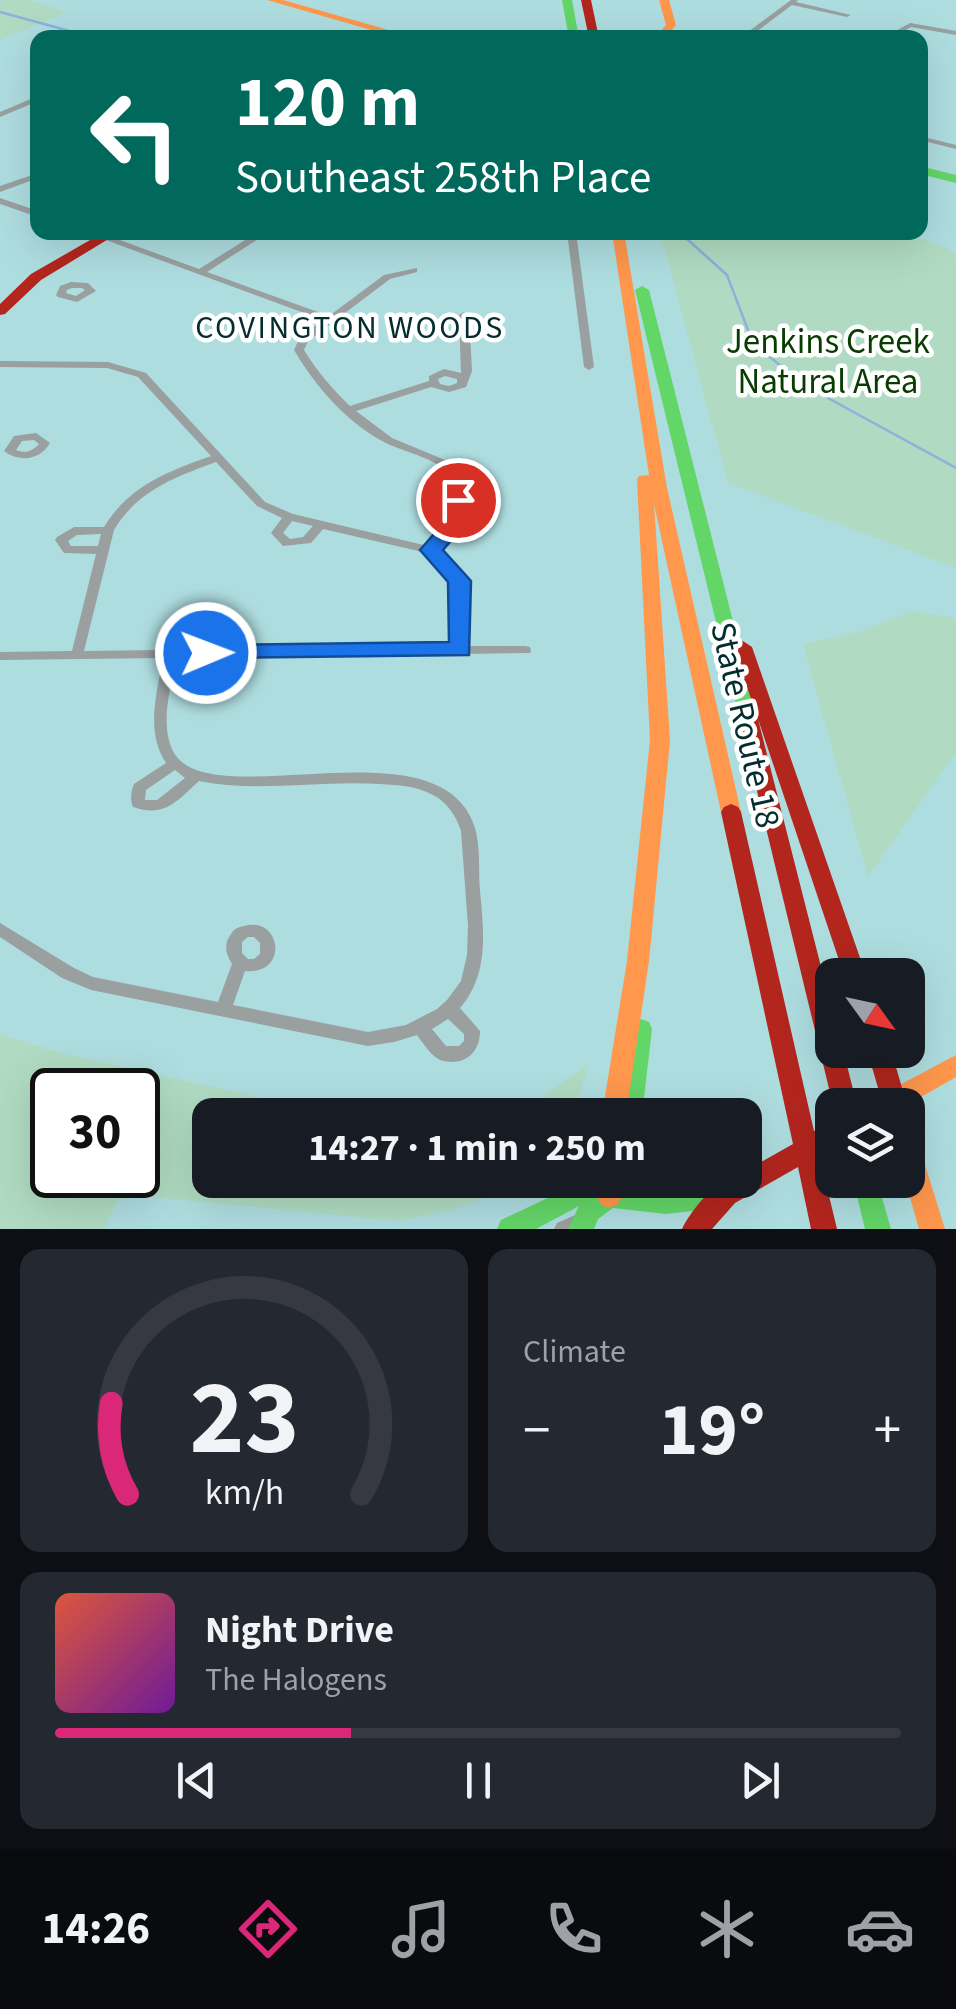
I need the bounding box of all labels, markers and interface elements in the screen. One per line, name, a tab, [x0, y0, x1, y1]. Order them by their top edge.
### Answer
text: 120 m	[235, 53, 420, 153]
icon: left	[70, 70, 200, 200]
text: Southeast 258th Place	[235, 146, 651, 210]
district label: COVINGTON WOODS	[195, 305, 505, 351]
park label: Jenkins Creek Natural Area	[726, 317, 931, 407]
pin	[416, 458, 501, 543]
icon: arrive	[431, 473, 486, 528]
position arrow	[154, 601, 258, 705]
street label: State Route 18	[697, 617, 793, 833]
north arrow	[815, 958, 925, 1068]
map controls	[815, 958, 925, 1198]
speed limit sign: 30	[30, 1068, 160, 1198]
button: layers	[815, 1088, 925, 1198]
text: 14:27 · 1 min · 250 m	[308, 1121, 646, 1175]
text: Climate	[523, 1329, 626, 1375]
text: 23	[189, 1346, 299, 1494]
text: 19°	[659, 1377, 765, 1484]
text: −	[523, 1392, 550, 1470]
text: +	[874, 1392, 901, 1470]
text: km/h	[204, 1467, 284, 1518]
text: Night Drive	[205, 1603, 394, 1657]
text: The Halogens	[205, 1657, 387, 1703]
icon: previous	[169, 1753, 224, 1808]
icon: pause	[451, 1753, 506, 1808]
icon: next	[733, 1753, 788, 1808]
icon: directions	[233, 1894, 303, 1964]
icon: music	[386, 1894, 456, 1964]
icon: phone	[539, 1894, 609, 1964]
icon: climate	[692, 1894, 762, 1964]
icon: car	[845, 1894, 915, 1964]
text: 14:26	[41, 1897, 150, 1961]

